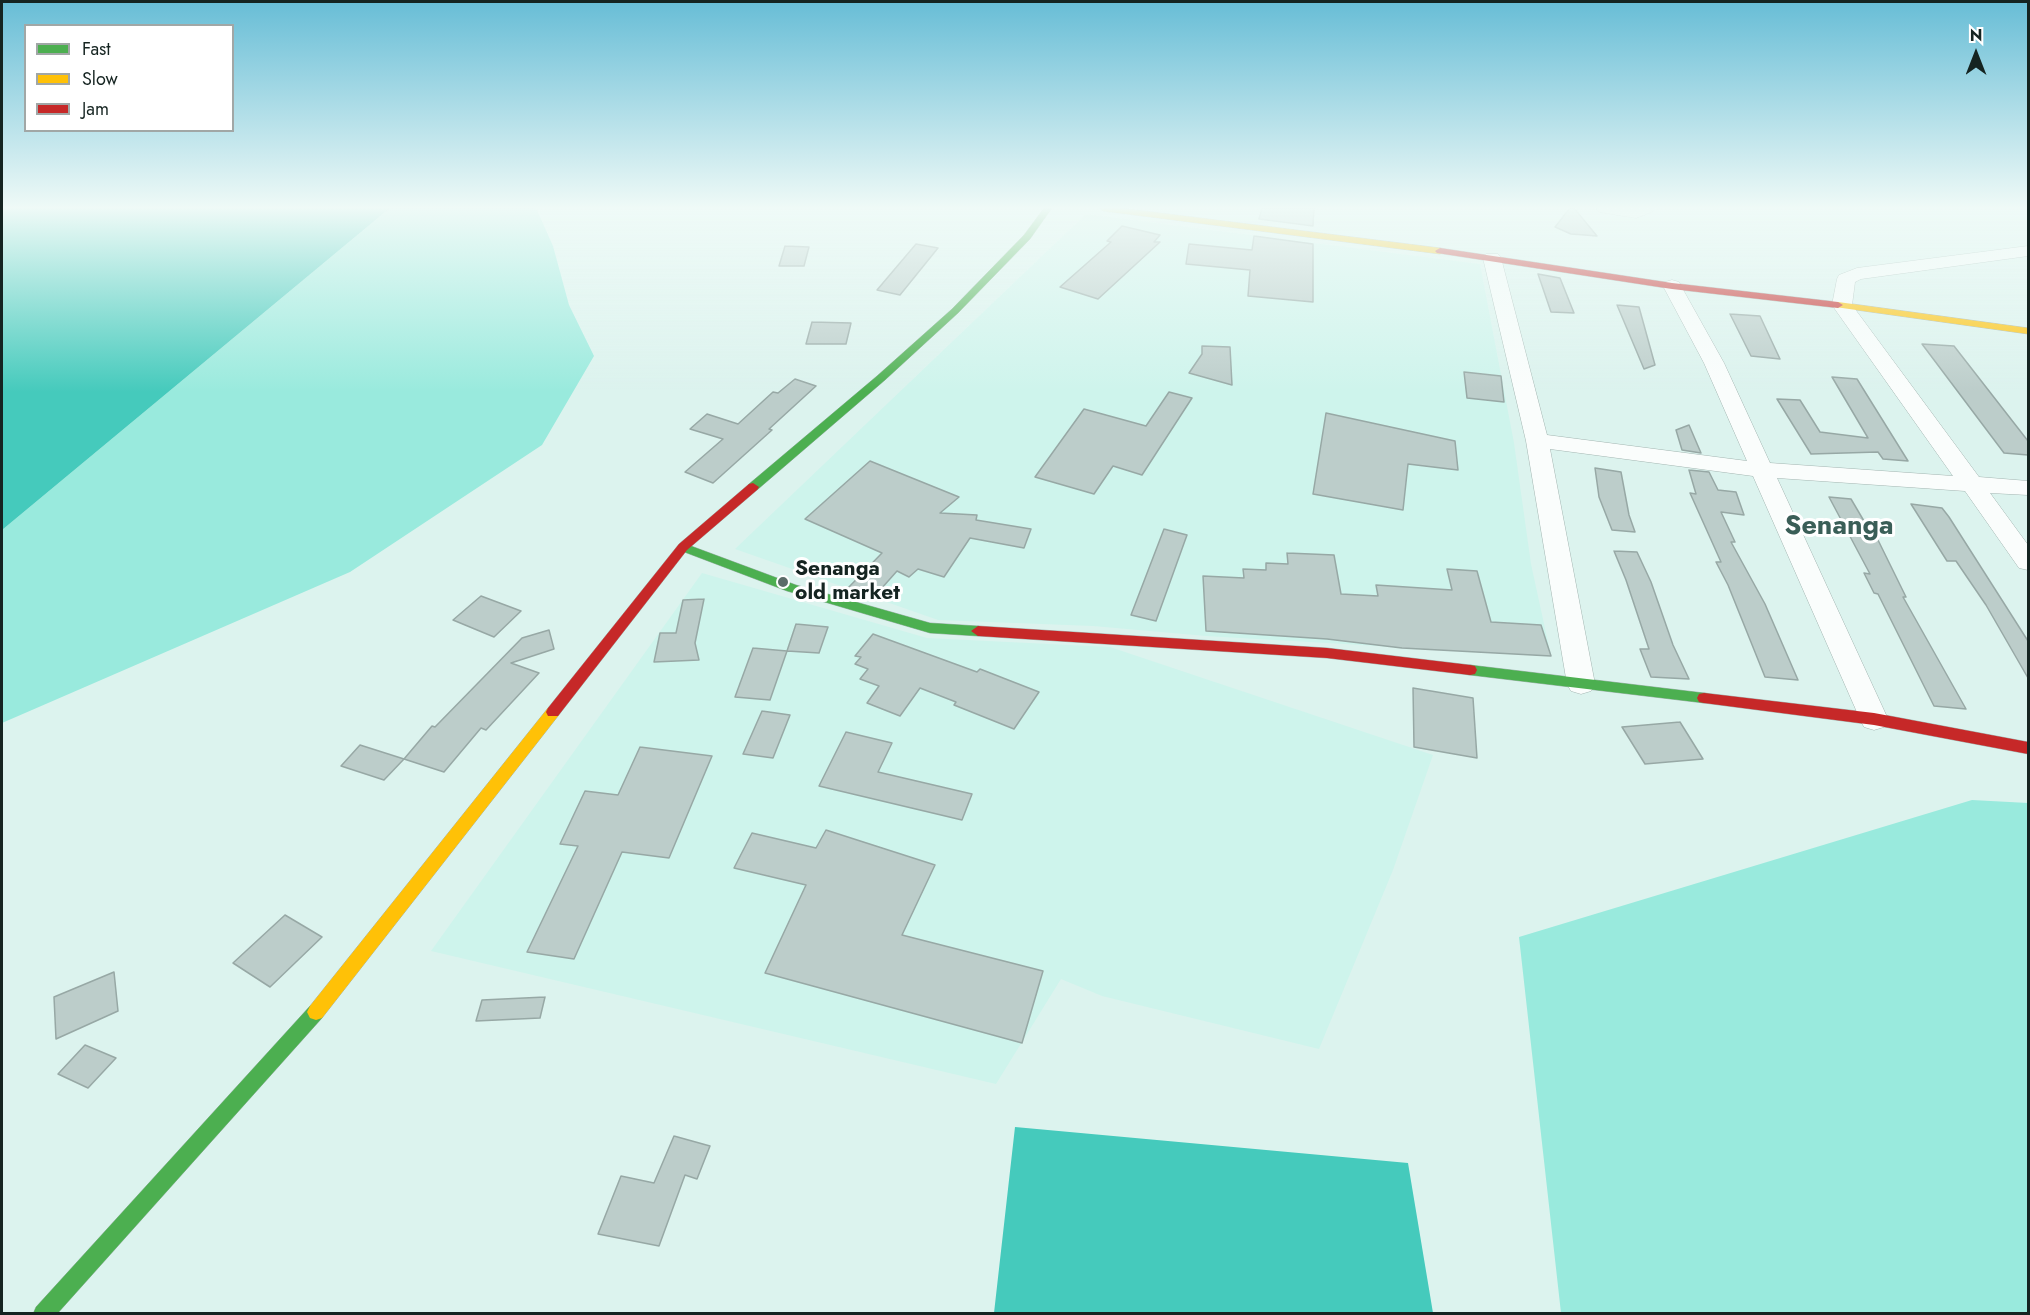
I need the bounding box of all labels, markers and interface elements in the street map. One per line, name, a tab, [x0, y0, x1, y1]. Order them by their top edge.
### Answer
legend	[24, 24, 234, 132]
north arrow	[1946, 24, 2006, 84]
text: N	[1970, 24, 1982, 47]
text: Fast	[82, 36, 111, 62]
text: Slow	[82, 66, 118, 92]
text: Jam	[82, 96, 109, 122]
district label: Senanga	[1785, 511, 1893, 543]
place label: Senanga old market	[795, 557, 900, 607]
marker: Senanga old market	[776, 575, 790, 589]

